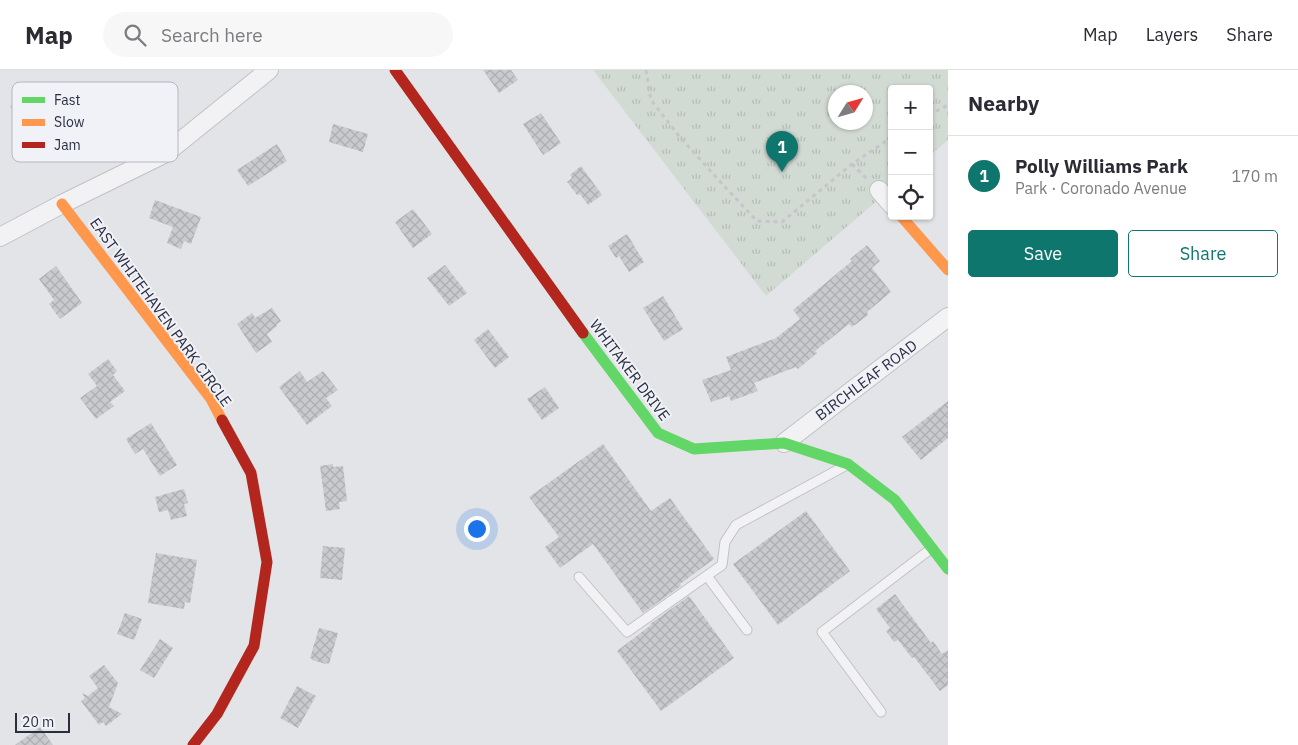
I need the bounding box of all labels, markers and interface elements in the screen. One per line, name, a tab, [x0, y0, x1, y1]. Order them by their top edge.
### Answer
search box	[103, 12, 453, 57]
text: Map	[25, 19, 73, 51]
icon: search	[121, 21, 149, 49]
text: Search here	[161, 23, 263, 47]
text: Map	[1083, 23, 1118, 46]
text: Layers	[1146, 23, 1198, 46]
text: Share	[1226, 23, 1273, 46]
legend	[12, 82, 178, 162]
north arrow	[828, 85, 873, 130]
map controls	[888, 85, 933, 220]
button: +	[888, 85, 933, 130]
text: Nearby	[968, 89, 1039, 117]
text: Fast	[54, 91, 80, 109]
text: Slow	[54, 113, 85, 131]
button: −	[888, 130, 933, 175]
pin: 1	[766, 131, 798, 172]
text: Jam	[54, 136, 81, 154]
text: Polly Williams Park	[1015, 154, 1188, 178]
text: 1	[979, 166, 989, 186]
text: 170 m	[1231, 166, 1278, 186]
button: locate	[888, 175, 933, 220]
text: Park · Coronado Avenue	[1015, 178, 1187, 198]
street label: EAST WHITEHAVEN PARK CIRCLE	[86, 214, 236, 410]
button: Save	[968, 230, 1118, 277]
button: Share	[1128, 230, 1278, 277]
street label: WHITAKER DRIVE	[586, 316, 674, 424]
street label: BIRCHLEAF ROAD	[811, 336, 921, 424]
your location	[464, 516, 490, 542]
scale bar	[15, 710, 70, 733]
text: 20 m	[22, 713, 54, 731]

